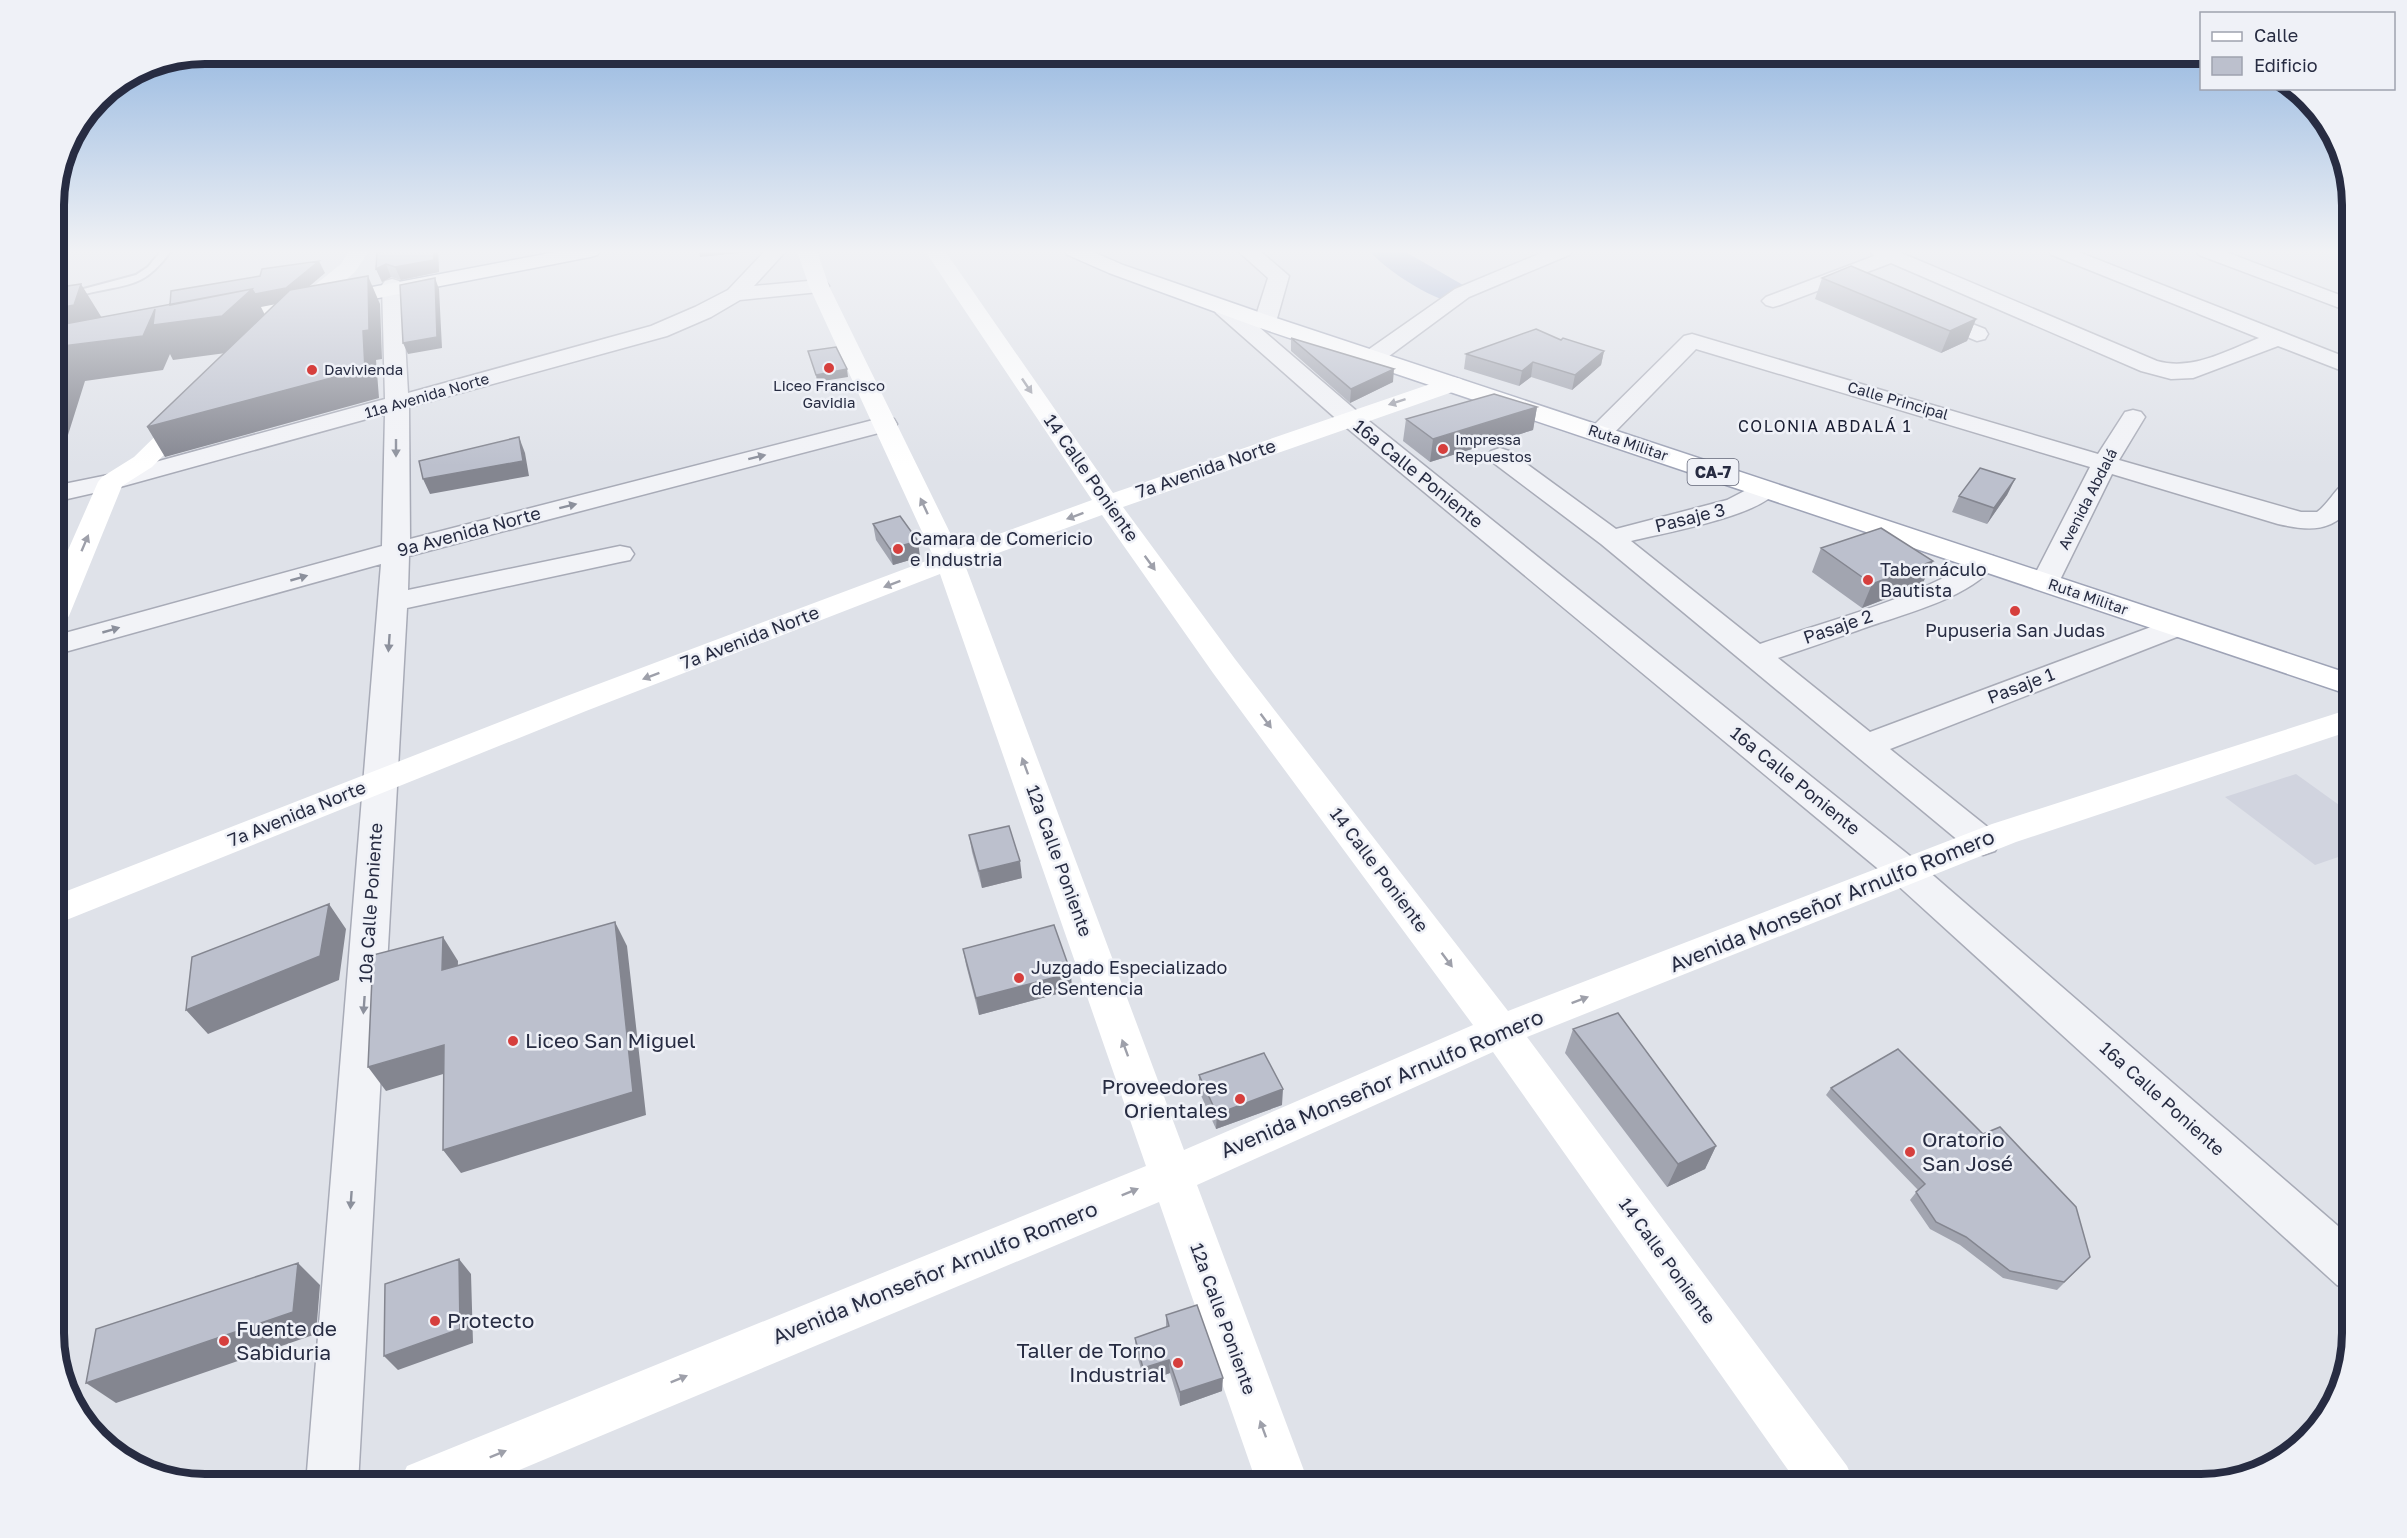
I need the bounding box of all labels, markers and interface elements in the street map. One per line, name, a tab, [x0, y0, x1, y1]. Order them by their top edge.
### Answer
legend	[2200, 12, 2395, 90]
text: Calle	[2254, 24, 2298, 46]
text: Edificio	[2254, 54, 2318, 76]
place label: Davivienda	[324, 360, 403, 378]
marker: Liceo Francisco Gavidia	[822, 361, 836, 375]
marker: Davivienda	[305, 363, 319, 377]
street label: 11a Avenida Norte	[362, 369, 491, 421]
place label: Liceo Francisco Gavidia	[773, 376, 885, 411]
street label: Calle Principal	[1846, 377, 1951, 423]
one-way arrow	[1021, 378, 1032, 394]
one-way arrow	[1388, 398, 1406, 408]
street label: 14 Calle Poniente	[1040, 410, 1144, 545]
street label: 16a Calle Poniente	[1349, 414, 1488, 532]
district label: COLONIA ABDALÁ 1	[1738, 416, 1912, 436]
street label: Ruta Militar	[1586, 420, 1671, 464]
place label: Impressa Repuestos	[1455, 430, 1532, 465]
street label: 7a Avenida Norte	[1133, 434, 1279, 502]
one-way arrow	[391, 439, 401, 458]
marker: Impressa Repuestos	[1436, 442, 1450, 456]
street label: Avenida Abdalá	[2054, 445, 2120, 552]
one-way arrow	[748, 452, 766, 462]
road number: CA-7	[1688, 459, 1738, 485]
one-way arrow	[919, 497, 928, 514]
street label: Pasaje 3	[1652, 498, 1727, 536]
street label: 9a Avenida Norte	[394, 501, 543, 561]
one-way arrow	[559, 501, 577, 511]
one-way arrow	[1066, 512, 1084, 521]
place label: Camara de Comericio e Industria	[910, 527, 1093, 570]
one-way arrow	[80, 533, 90, 551]
marker: Camara de Comericio e Industria	[891, 542, 905, 556]
one-way arrow	[1144, 555, 1156, 571]
place label: Tabernáculo Bautista	[1880, 558, 1987, 601]
one-way arrow	[290, 573, 308, 582]
marker: Tabernáculo Bautista	[1861, 573, 1875, 587]
street label: Ruta Militar	[2046, 574, 2131, 618]
one-way arrow	[883, 580, 901, 589]
street label: 7a Avenida Norte	[677, 601, 822, 674]
street label: Pasaje 2	[1800, 604, 1875, 648]
marker: Pupuseria San Judas	[2008, 604, 2022, 618]
place label: Pupuseria San Judas	[1925, 619, 2105, 641]
one-way arrow	[102, 625, 120, 634]
one-way arrow	[385, 634, 394, 653]
street label: Pasaje 1	[1984, 662, 2058, 708]
one-way arrow	[642, 672, 660, 682]
one-way arrow	[1259, 713, 1271, 728]
street label: 16a Calle Poniente	[1726, 721, 1865, 839]
one-way arrow	[1019, 756, 1029, 774]
street label: 7a Avenida Norte	[225, 775, 369, 851]
street label: 12a Calle Poniente	[1022, 782, 1098, 940]
street label: 14 Calle Poniente	[1326, 803, 1434, 936]
street label: 10a Calle Poniente	[353, 822, 387, 984]
street label: Avenida Monseñor Arnulfo Romero	[1665, 823, 1998, 977]
one-way arrow	[1440, 952, 1453, 968]
place label: Juzgado Especializado de Sentencia	[1031, 956, 1227, 999]
marker: Juzgado Especializado de Sentencia	[1012, 971, 1026, 985]
one-way arrow	[1571, 995, 1589, 1004]
one-way arrow	[360, 996, 369, 1015]
street label: Avenida Monseñor Arnulfo Romero	[1216, 1003, 1547, 1163]
place label: Liceo San Miguel	[525, 1027, 696, 1053]
marker: Liceo San Miguel	[506, 1034, 520, 1048]
street label: 16a Calle Poniente	[2096, 1036, 2230, 1160]
one-way arrow	[1120, 1039, 1130, 1057]
place label: Proveedores Orientales	[1102, 1073, 1228, 1123]
marker: Proveedores Orientales	[1233, 1092, 1247, 1106]
place label: Oratorio San José	[1922, 1126, 2013, 1176]
marker: Oratorio San José	[1903, 1145, 1917, 1159]
one-way arrow	[1122, 1187, 1140, 1197]
one-way arrow	[347, 1190, 356, 1209]
street label: 14 Calle Poniente	[1615, 1193, 1721, 1328]
street label: Avenida Monseñor Arnulfo Romero	[768, 1195, 1101, 1349]
street label: 12a Calle Poniente	[1186, 1240, 1262, 1398]
place label: Protecto	[447, 1307, 534, 1333]
marker: Protecto	[428, 1314, 442, 1328]
place label: Fuente de Sabiduria	[236, 1315, 337, 1365]
marker: Fuente de Sabiduria	[217, 1334, 231, 1348]
place label: Taller de Torno Industrial	[1016, 1337, 1166, 1387]
marker: Taller de Torno Industrial	[1171, 1356, 1185, 1370]
one-way arrow	[670, 1374, 688, 1384]
one-way arrow	[1258, 1420, 1268, 1438]
one-way arrow	[490, 1449, 508, 1459]

